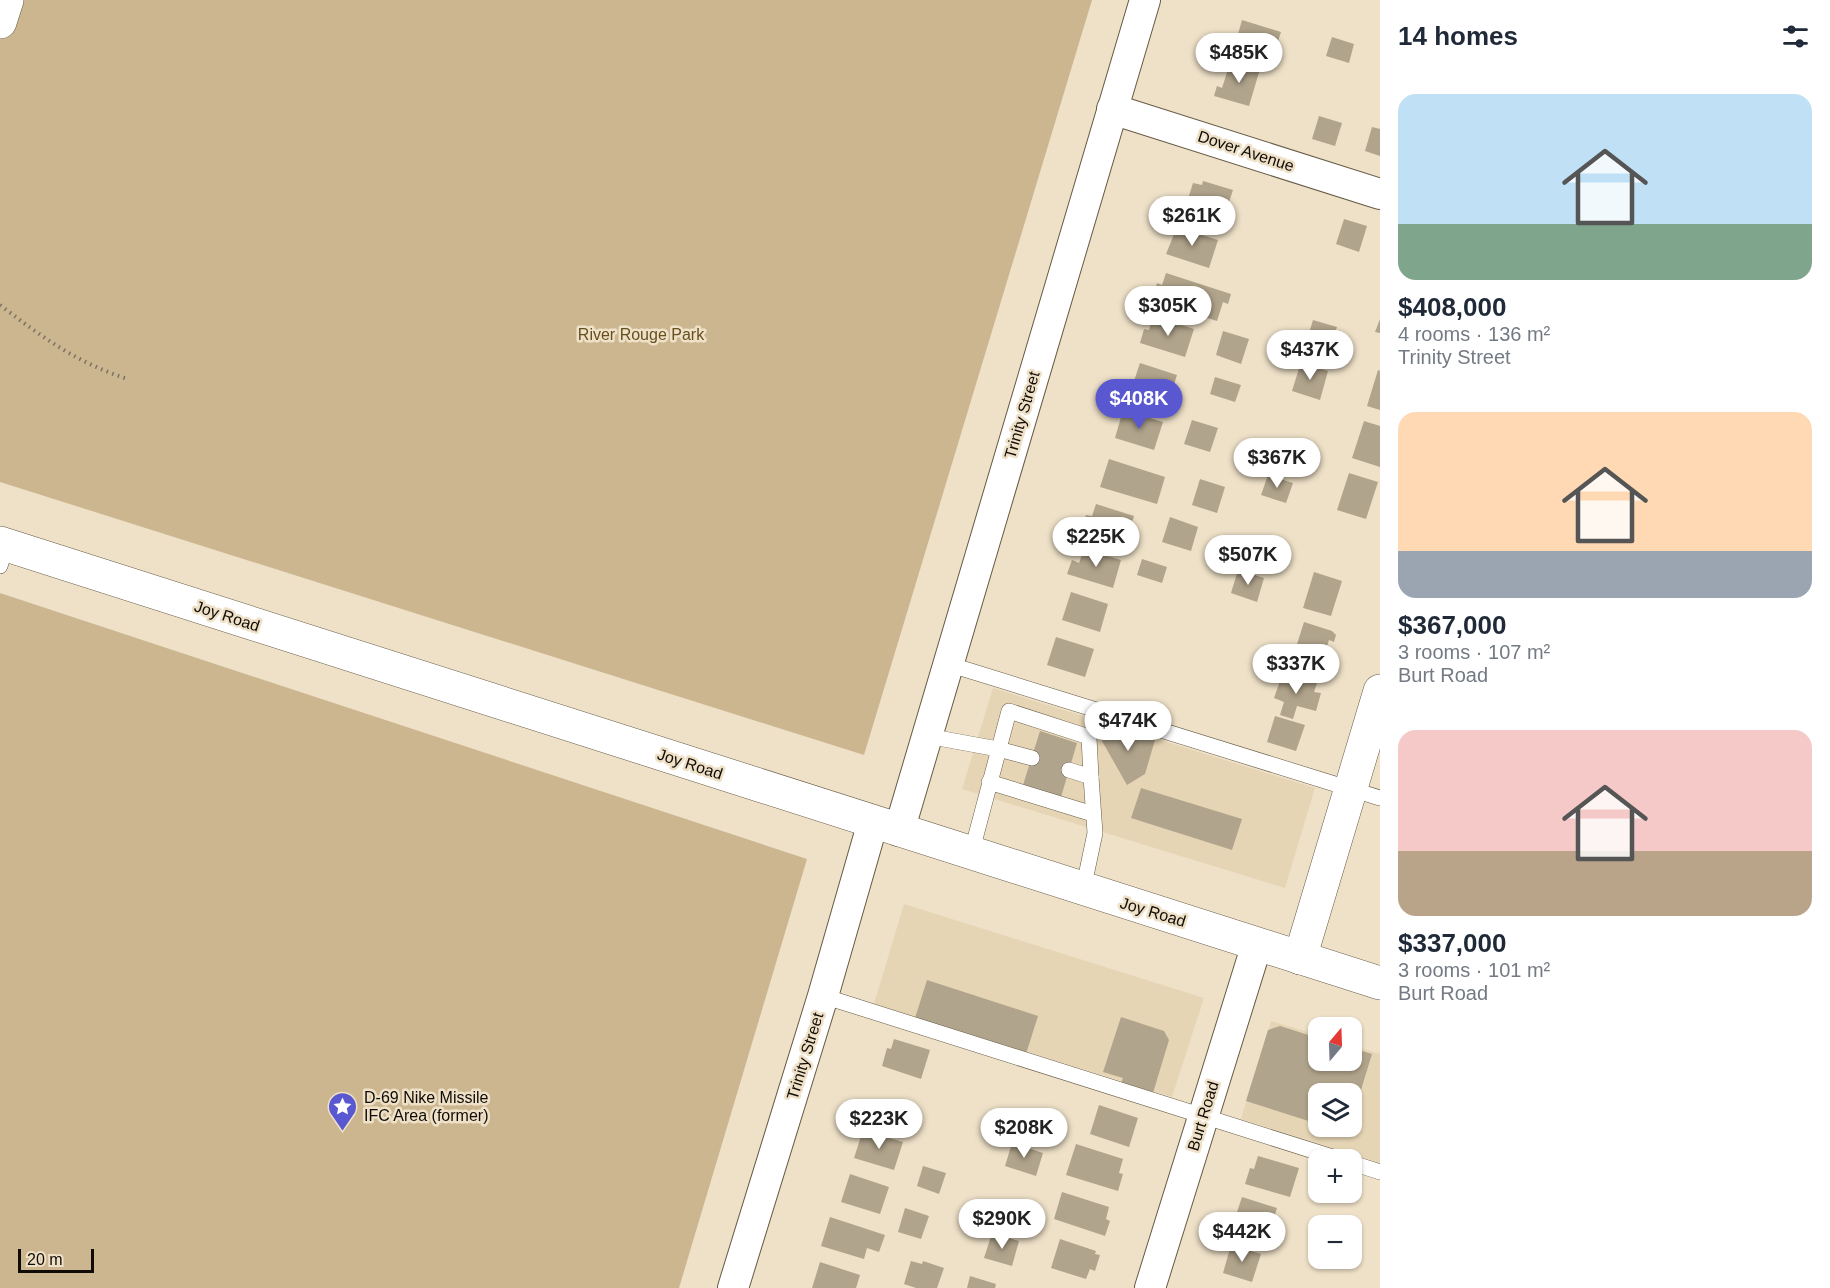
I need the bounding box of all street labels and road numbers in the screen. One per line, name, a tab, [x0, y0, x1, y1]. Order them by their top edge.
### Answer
street label: Dover Avenue	[1196, 127, 1296, 175]
street label: Trinity Street	[1001, 369, 1043, 461]
street label: Joy Road	[192, 597, 262, 635]
street label: Joy Road	[655, 745, 725, 783]
street label: Joy Road	[1118, 894, 1188, 930]
street label: Trinity Street	[784, 1010, 826, 1102]
street label: Burt Road	[1184, 1079, 1222, 1153]

